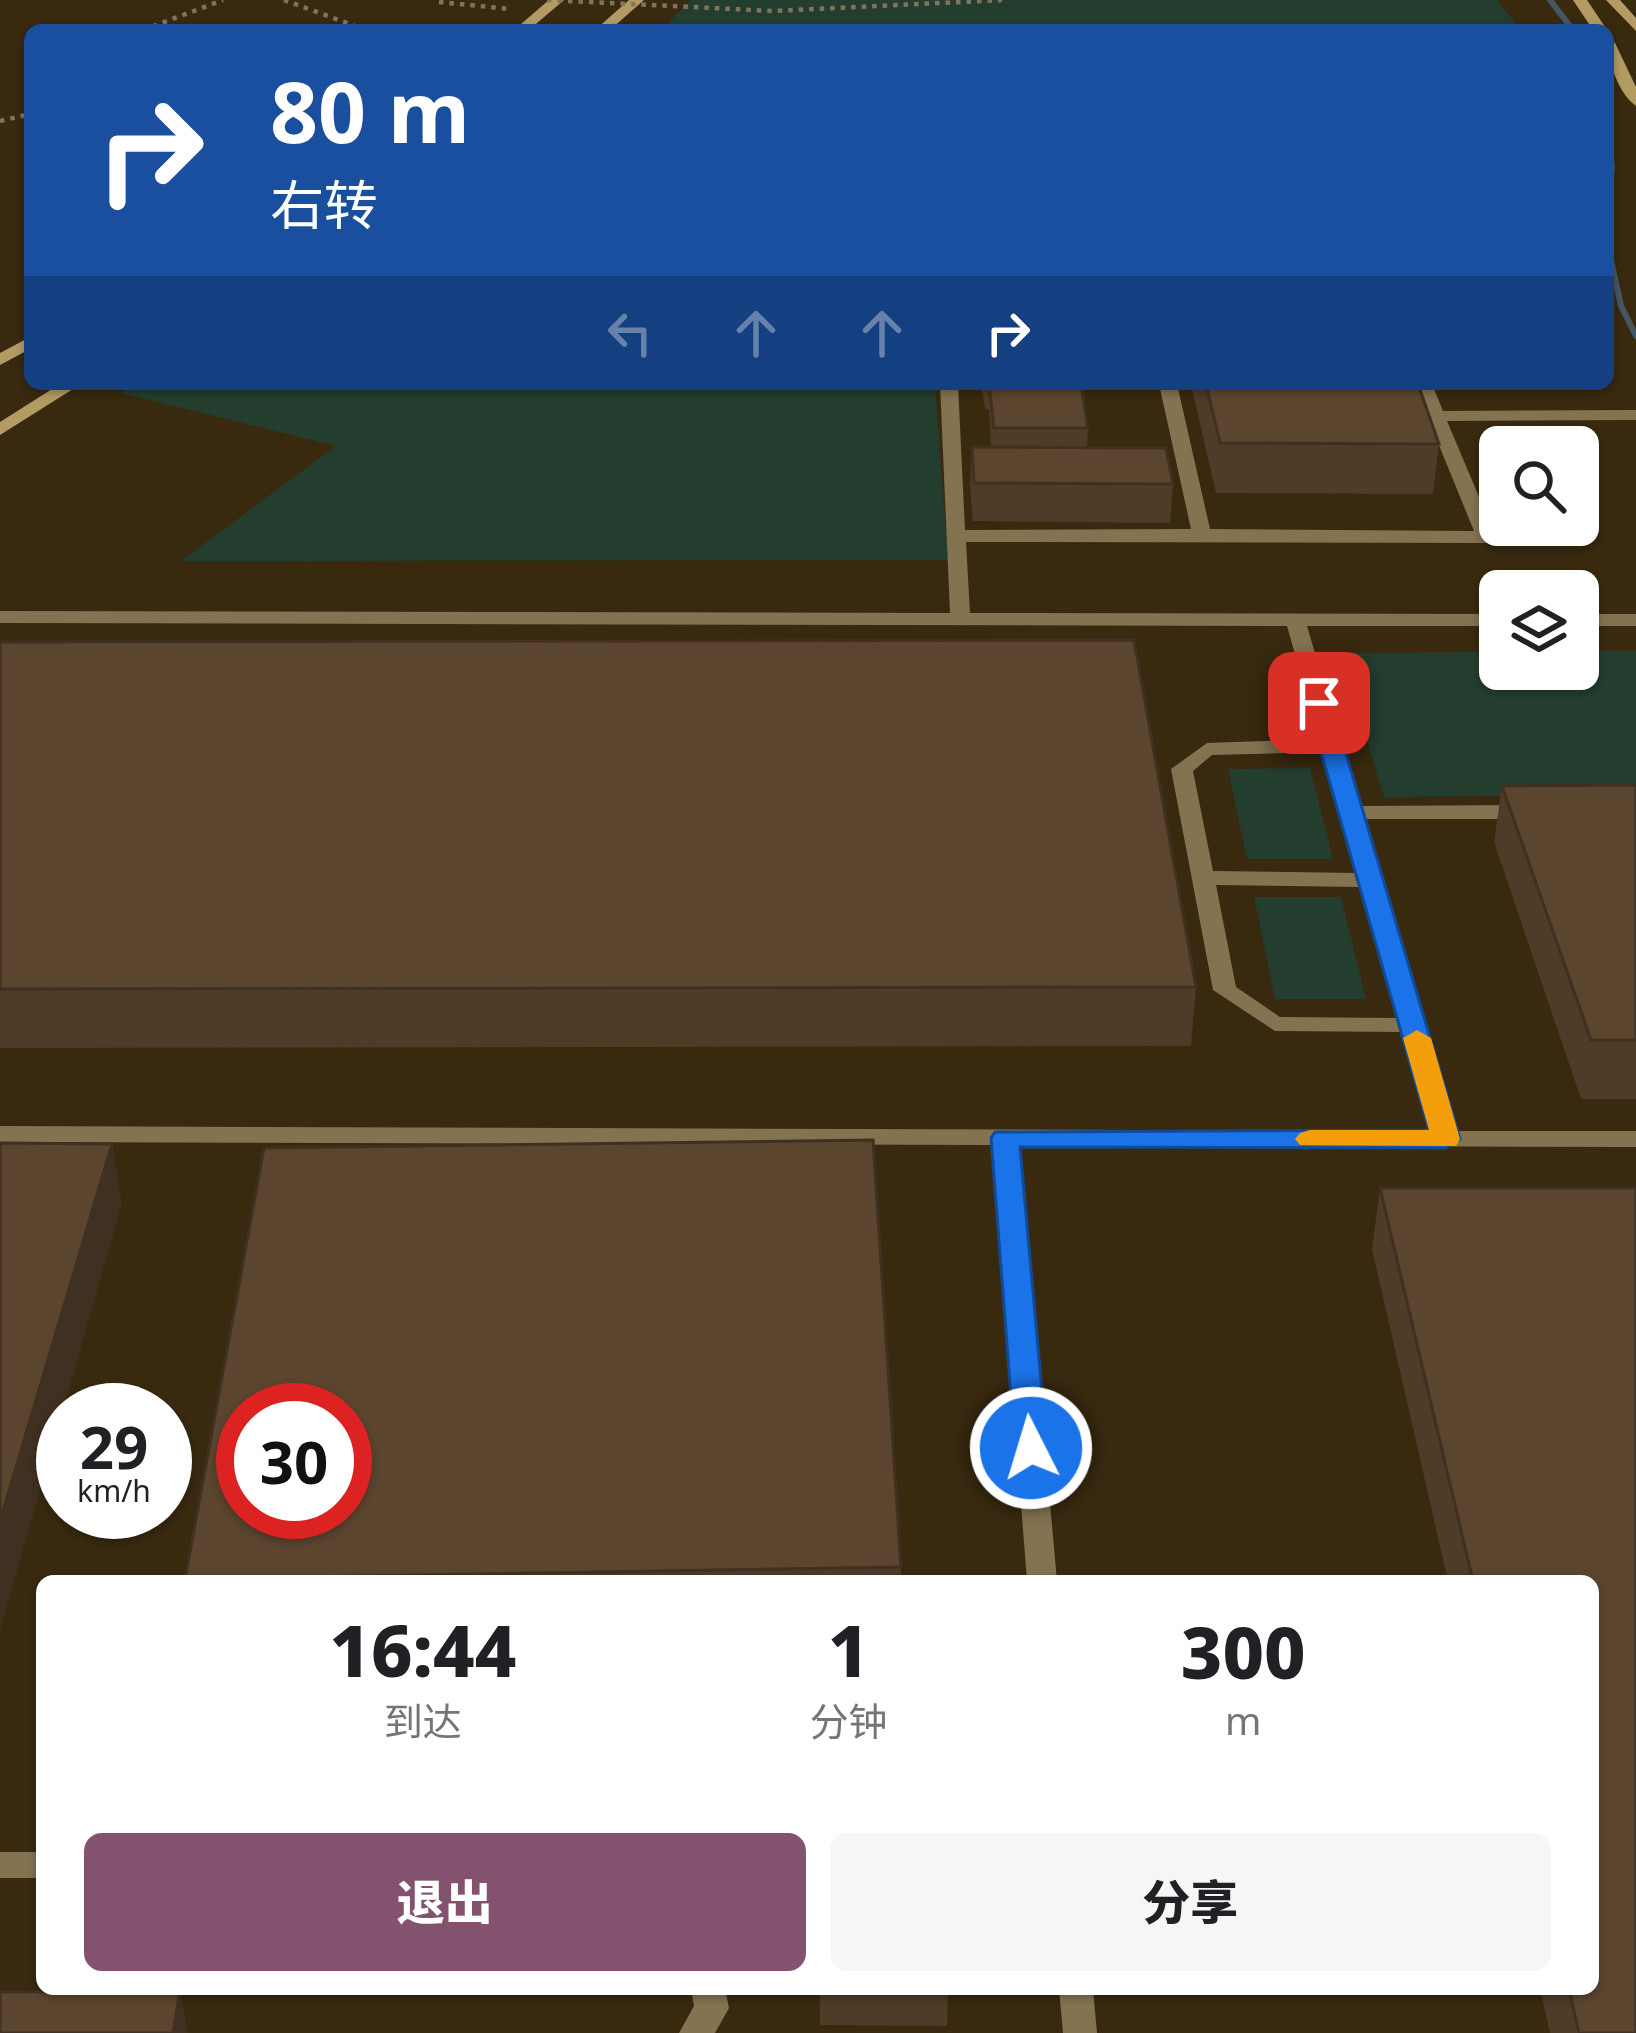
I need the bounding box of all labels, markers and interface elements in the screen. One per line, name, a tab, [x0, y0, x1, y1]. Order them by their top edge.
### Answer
text: 80 m	[270, 53, 470, 168]
icon: right	[72, 72, 228, 228]
text: 右转	[270, 167, 378, 241]
icon: left	[597, 300, 663, 366]
icon: ahead	[723, 300, 789, 366]
icon: ahead	[849, 300, 915, 366]
icon: right	[975, 300, 1041, 366]
map controls	[1479, 426, 1599, 690]
button: search	[1479, 426, 1599, 546]
button: layers	[1479, 570, 1599, 690]
pin	[1268, 652, 1370, 754]
icon: arrive	[1286, 670, 1352, 736]
speed limit sign: 30	[216, 1383, 372, 1539]
position arrow	[968, 1385, 1094, 1511]
text: 29	[80, 1405, 148, 1487]
text: km/h	[77, 1470, 151, 1511]
text: 16:44	[329, 1600, 516, 1698]
text: 1	[828, 1600, 869, 1698]
text: 300	[1181, 1602, 1306, 1700]
text: m	[1225, 1693, 1262, 1746]
text: 到达	[384, 1694, 462, 1747]
text: 分钟	[810, 1694, 888, 1747]
button: 退出	[84, 1833, 806, 1971]
button: 分享	[830, 1833, 1551, 1971]

